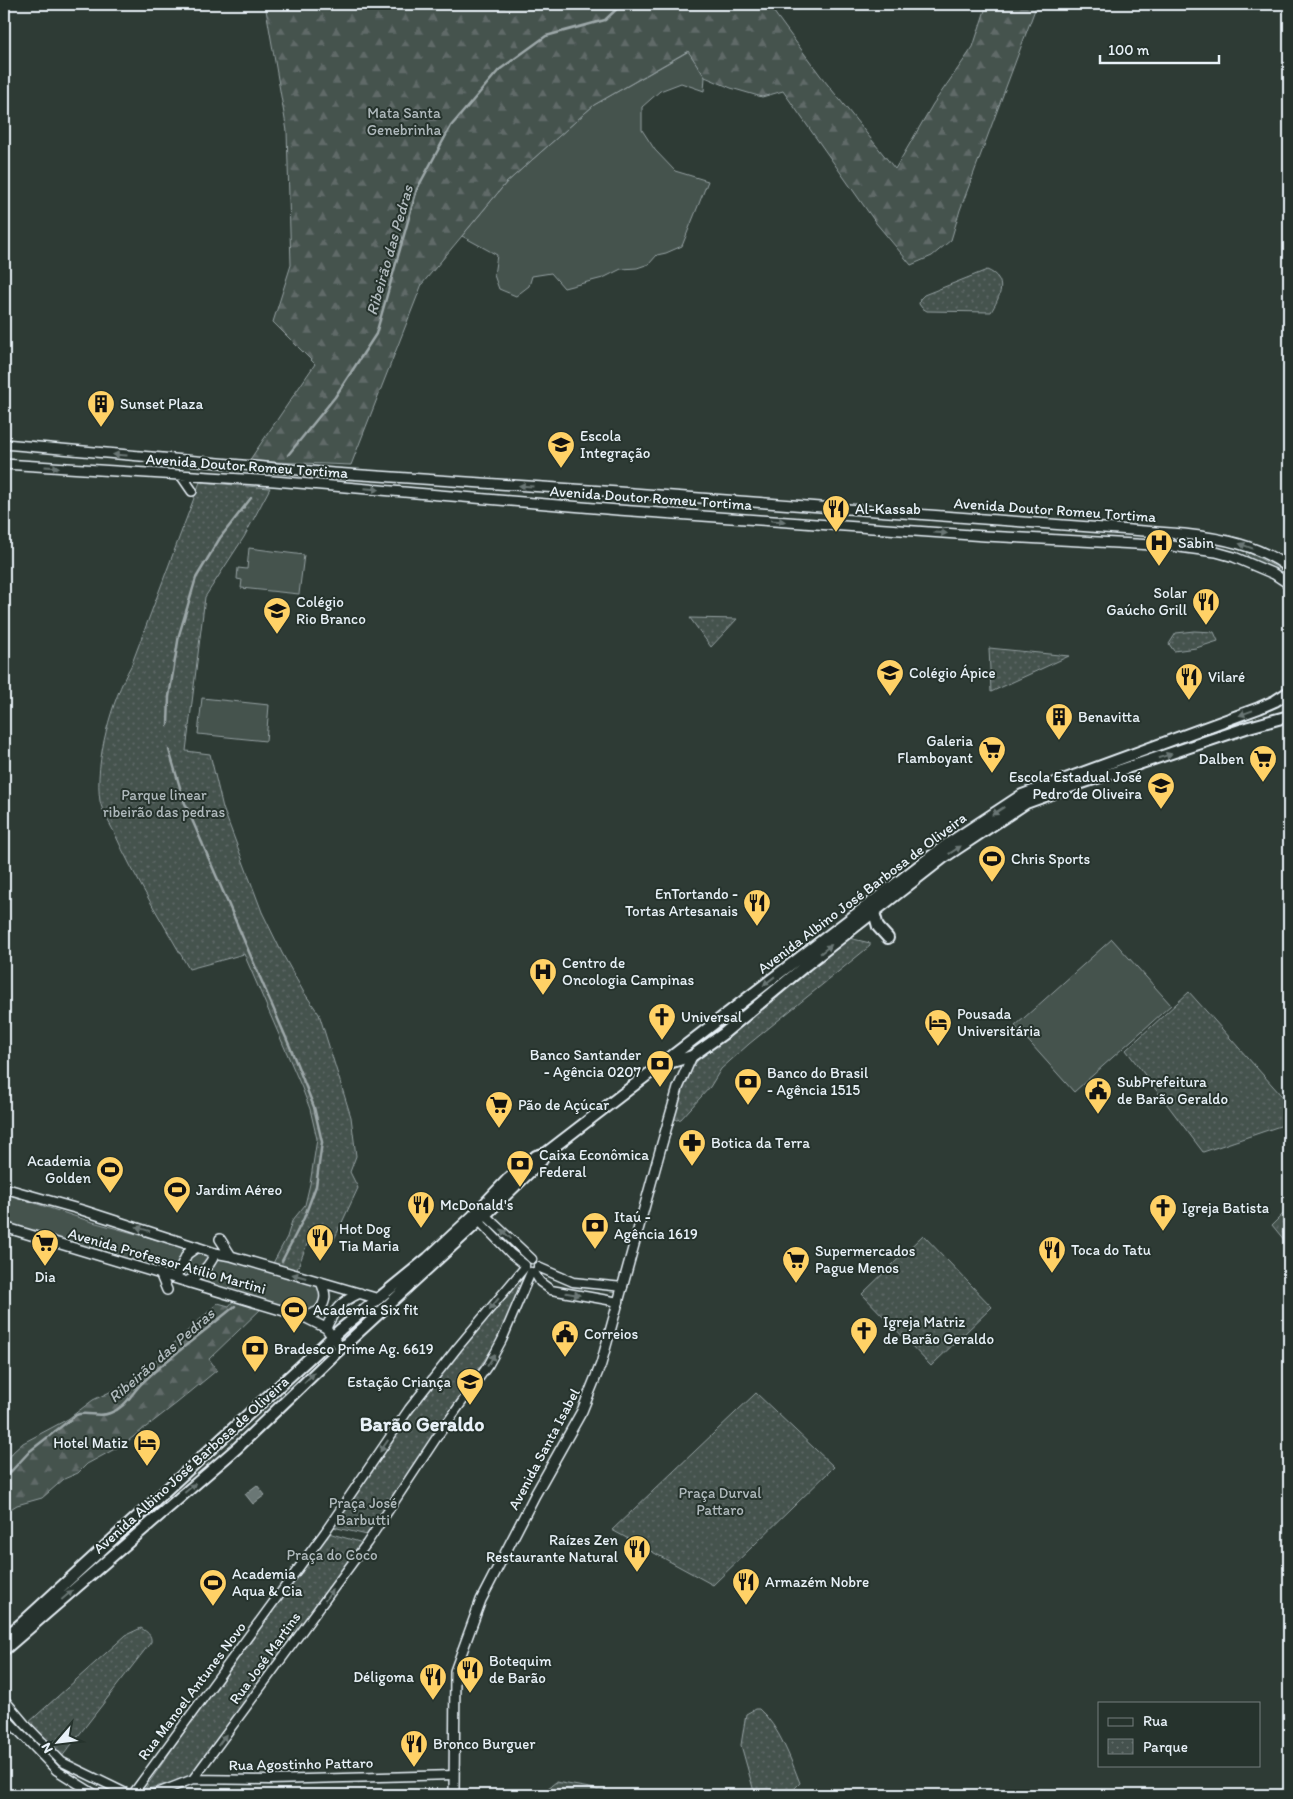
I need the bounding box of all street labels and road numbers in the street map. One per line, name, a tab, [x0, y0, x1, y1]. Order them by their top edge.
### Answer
street label: Avenida Doutor Romeu Tortima	[145, 450, 349, 482]
street label: Avenida Doutor Romeu Tortima	[549, 482, 753, 514]
street label: Avenida Doutor Romeu Tortima	[953, 494, 1157, 526]
street label: Avenida Albino José Barbosa de Oliveira	[754, 808, 970, 977]
street label: Avenida Professor Atílio Martini	[66, 1224, 268, 1298]
street label: Avenida Albino José Barbosa de Oliveira	[90, 1372, 293, 1558]
street label: Avenida Santa Isabel	[504, 1384, 584, 1513]
street label: Rua José Martins	[225, 1608, 305, 1708]
street label: Rua Manoel Antunes Novo	[134, 1618, 250, 1764]
street label: Rua Agostinho Pattaro	[228, 1754, 374, 1774]

